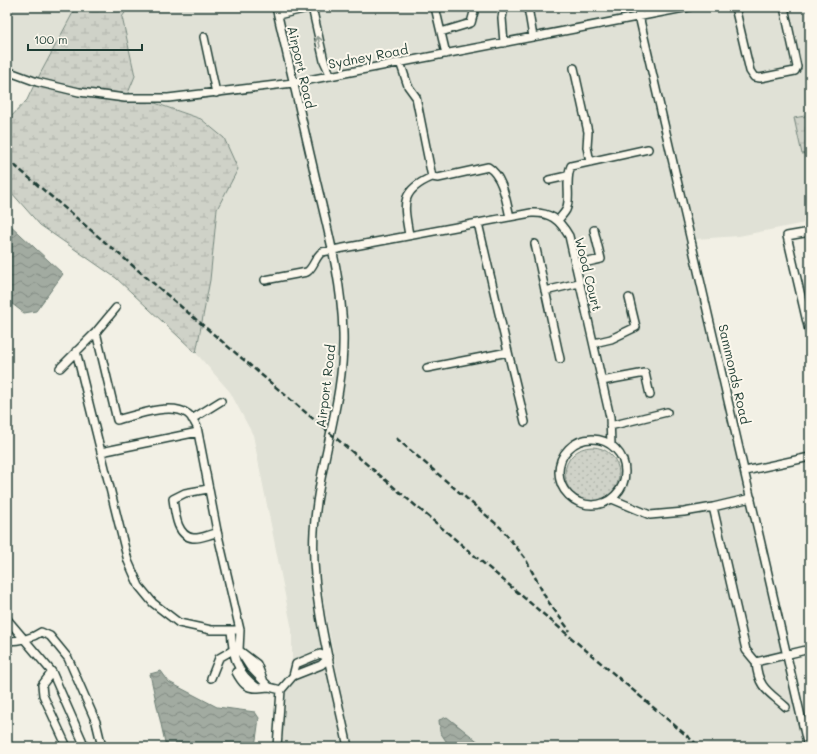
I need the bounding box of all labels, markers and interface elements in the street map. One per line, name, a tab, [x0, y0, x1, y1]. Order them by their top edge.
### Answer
street label: Airport Road	[284, 24, 320, 110]
scale bar	[28, 26, 142, 52]
text: 100 m	[34, 31, 68, 47]
one-way arrow	[315, 36, 323, 49]
street label: Sydney Road	[327, 40, 409, 72]
street label: Wood Court	[572, 235, 606, 313]
street label: Sammonds Road	[715, 322, 755, 426]
street label: Airport Road	[311, 343, 339, 429]

